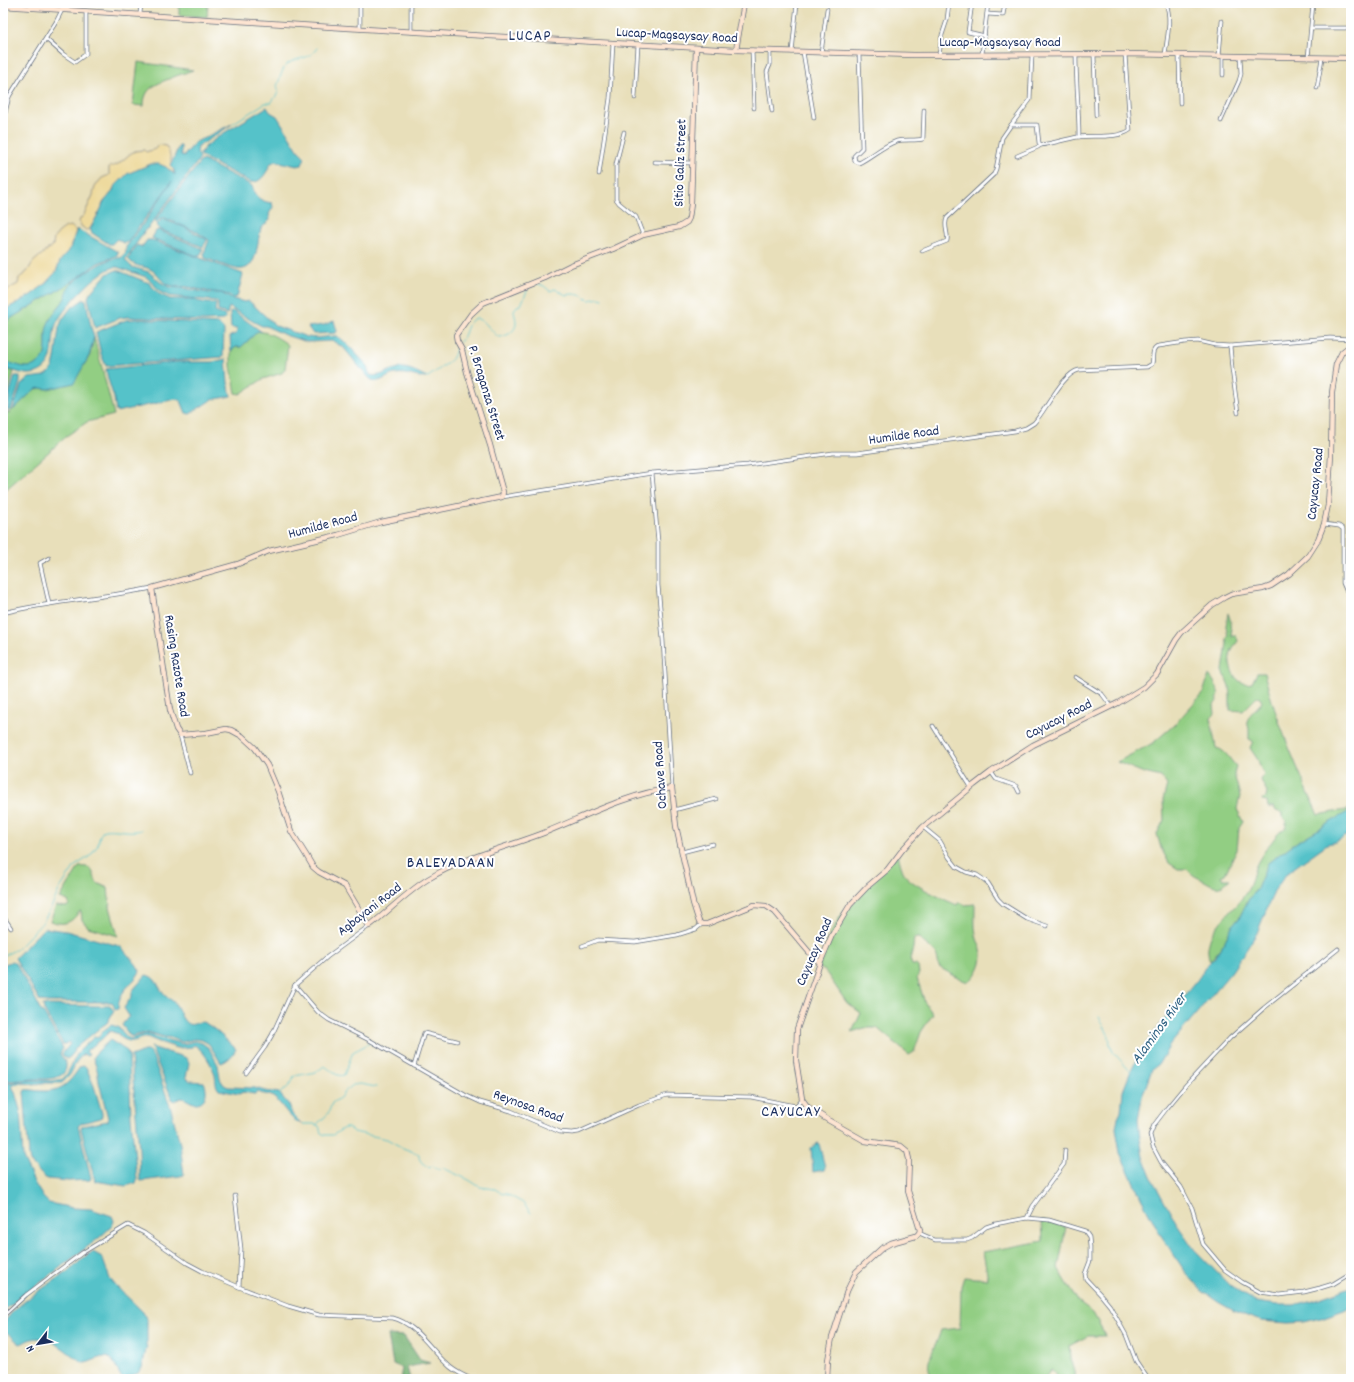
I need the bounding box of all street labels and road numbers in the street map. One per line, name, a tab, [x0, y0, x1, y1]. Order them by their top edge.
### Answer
street label: Lucap-Magsaysay Road	[616, 23, 738, 49]
street label: Lucap-Magsaysay Road	[939, 33, 1061, 53]
street label: Sitio Galiz Street	[669, 119, 693, 207]
street label: P. Braganza Street	[462, 343, 510, 443]
street label: Humilde Road	[868, 421, 940, 451]
street label: Cayucay Road	[1302, 447, 1330, 521]
street label: Humilde Road	[286, 507, 360, 545]
street label: Rasing Razote Road	[158, 613, 194, 719]
street label: Cayucay Road	[1022, 695, 1096, 745]
street label: Ochave Road	[649, 740, 673, 810]
street label: Agbayani Road	[333, 878, 407, 942]
street label: Cayucay Road	[792, 915, 838, 989]
street label: Reynosa Road	[490, 1085, 566, 1129]

